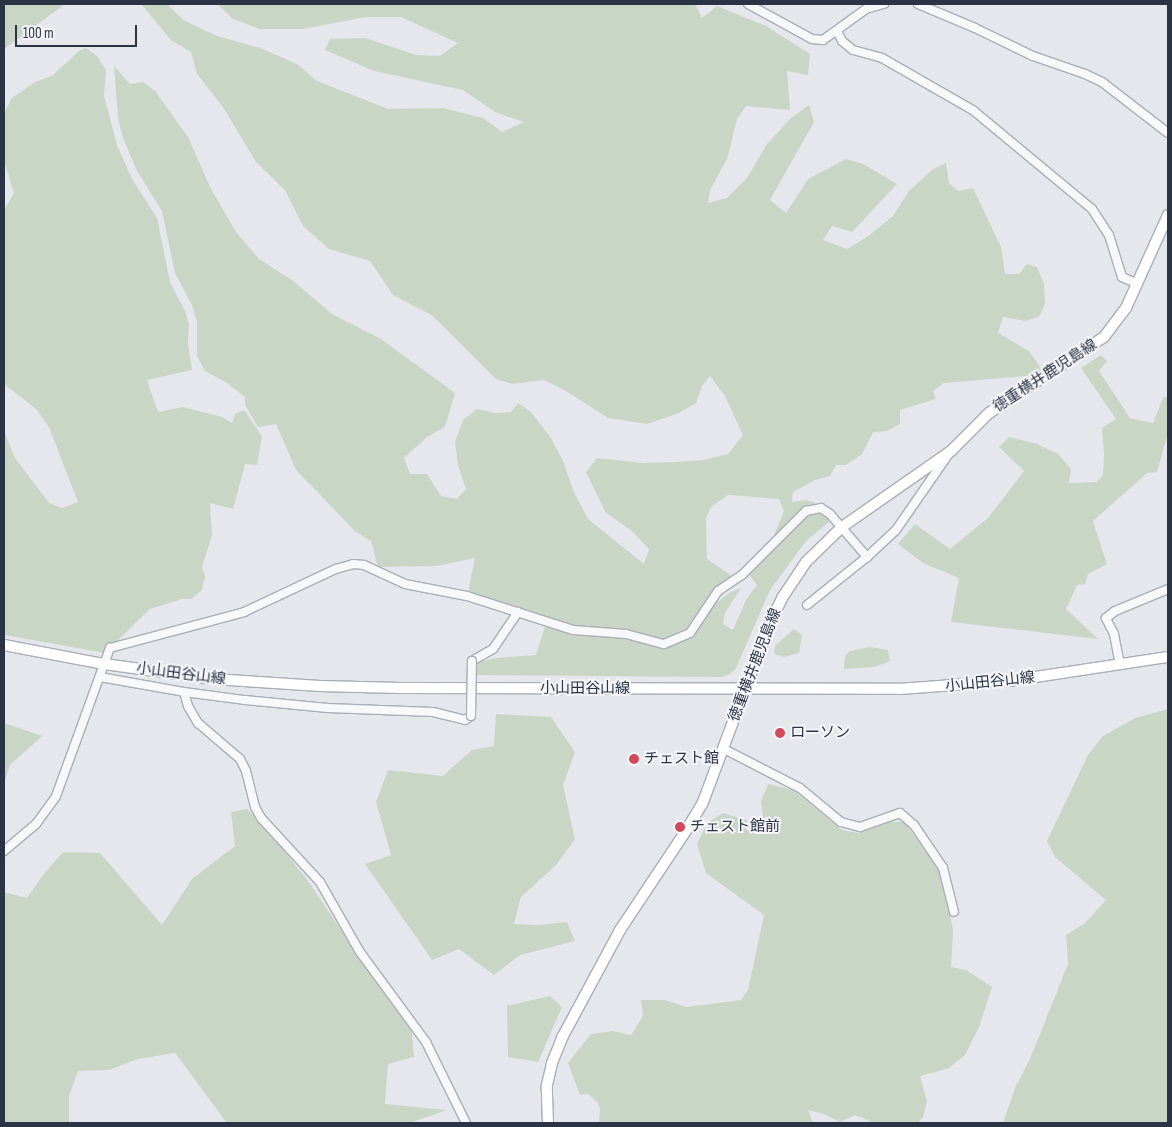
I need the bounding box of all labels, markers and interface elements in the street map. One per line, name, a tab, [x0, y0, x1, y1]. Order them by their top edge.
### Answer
scale bar	[18, 15, 140, 47]
text: 100 m	[23, 24, 54, 43]
street label: 徳重横井鹿児島線	[990, 336, 1100, 416]
street label: 徳重横井鹿児島線	[725, 606, 785, 724]
street label: 小山田谷山線	[135, 660, 227, 688]
street label: 小山田谷山線	[944, 668, 1036, 696]
street label: 小山田谷山線	[540, 680, 630, 698]
place label: ローソン	[790, 724, 850, 742]
marker: ローソン	[774, 727, 786, 739]
place label: チェスト館	[644, 750, 719, 768]
marker: チェスト館	[628, 753, 640, 765]
place label: チェスト館前	[690, 818, 780, 836]
marker: チェスト館前	[674, 821, 686, 833]

